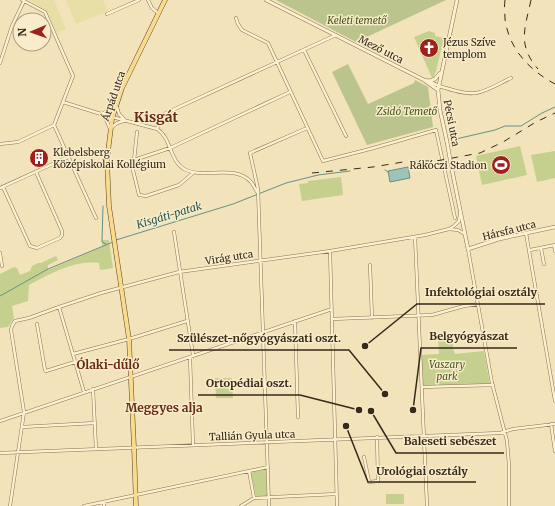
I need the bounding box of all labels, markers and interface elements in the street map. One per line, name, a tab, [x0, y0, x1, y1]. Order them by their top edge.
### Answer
north arrow	[12, 12, 52, 52]
park label: Keleti temető	[326, 14, 388, 27]
text: N	[15, 27, 29, 37]
street label: Mező utca	[356, 33, 406, 67]
place label: Jézus Szíve templom	[442, 36, 496, 61]
church icon: Jézus Szíve templom	[418, 37, 440, 59]
street label: Árpád utca	[98, 69, 128, 124]
street label: Pécsi utca	[441, 99, 463, 148]
park label: Zsidó Temető	[376, 105, 439, 118]
district label: Kisgát	[134, 108, 179, 126]
place label: Klebelsberg Középiskolai Kollégium	[53, 146, 166, 171]
building icon: Klebelsberg Középiskolai Kollégium	[28, 147, 50, 169]
sports icon: Rákóczi Stadion	[490, 154, 512, 176]
place label: Rákóczi Stadion	[409, 159, 487, 172]
water label: Kisgáti-patak	[134, 198, 203, 232]
street label: Hársfa utca	[481, 217, 538, 243]
street label: Virág utca	[203, 247, 255, 268]
callout: Infektológiai osztály	[417, 281, 545, 304]
text: Infektológiai osztály	[425, 285, 537, 299]
callout: Belgyógyászat	[421, 325, 517, 348]
callout: Szülészet-nőgyógyászati oszt.	[169, 327, 349, 350]
text: Belgyógyászat	[429, 329, 509, 343]
text: Szülészet-nőgyógyászati oszt.	[177, 331, 341, 345]
district label: Ólaki-dűlő	[77, 357, 139, 372]
park label: Vaszary park	[429, 358, 466, 383]
callout: Ortopédiai oszt.	[198, 372, 300, 395]
text: Ortopédiai oszt.	[206, 376, 292, 390]
district label: Meggyes alja	[125, 400, 203, 415]
street label: Tallián Gyula utca	[209, 427, 296, 444]
callout: Baleseti sebészet	[396, 430, 504, 453]
text: Baleseti sebészet	[404, 434, 497, 448]
callout: Urológiai osztály	[368, 459, 476, 482]
text: Urológiai osztály	[376, 464, 468, 478]

